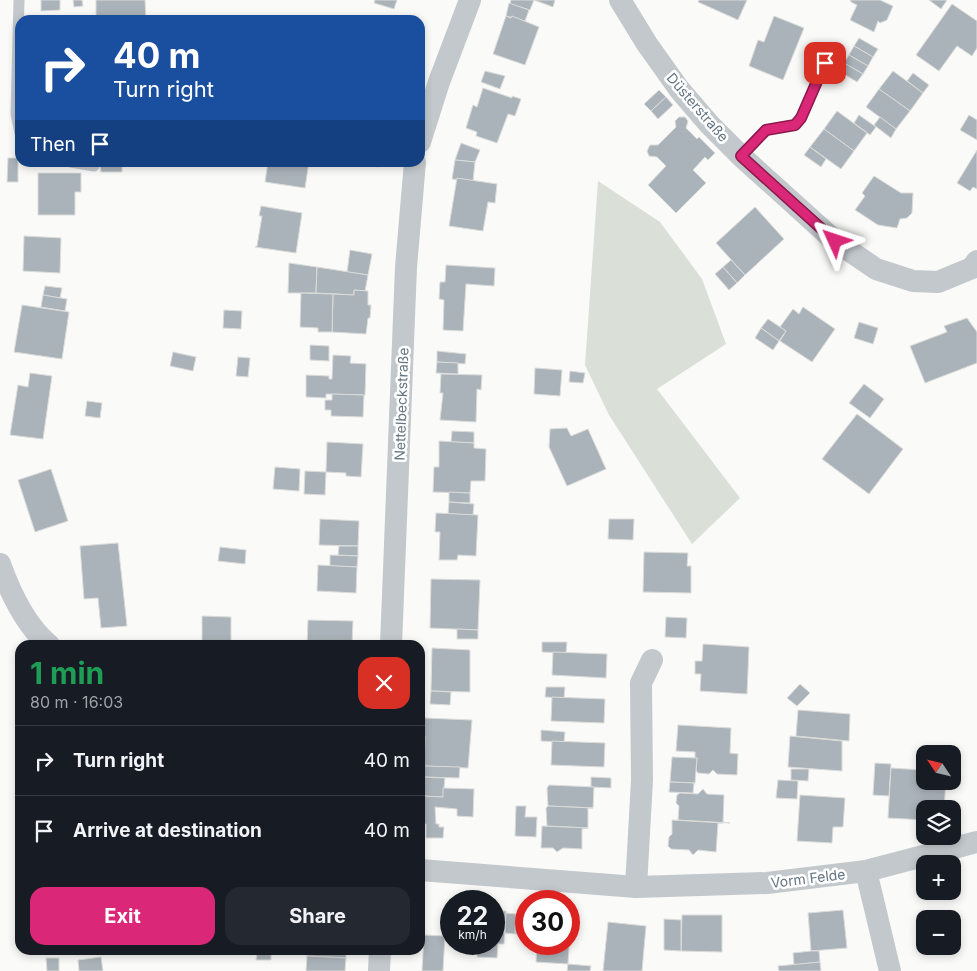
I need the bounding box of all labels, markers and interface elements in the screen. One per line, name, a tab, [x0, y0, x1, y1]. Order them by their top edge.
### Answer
text: 40 m	[113, 34, 201, 76]
icon: right	[30, 35, 95, 100]
pin	[804, 42, 846, 84]
icon: arrive	[811, 49, 839, 77]
street label: Düsterstraße	[664, 69, 732, 145]
text: Turn right	[113, 76, 214, 102]
icon: arrive	[86, 130, 114, 158]
text: Then	[30, 133, 76, 156]
position arrow	[808, 214, 860, 266]
street label: Nettelbeckstraße	[391, 347, 411, 461]
text: 1 min	[30, 655, 104, 691]
button: close	[358, 657, 410, 709]
text: 80 m · 16:03	[30, 692, 123, 712]
north arrow	[916, 745, 961, 790]
map controls	[916, 745, 961, 955]
icon: right	[30, 747, 58, 775]
text: Turn right	[73, 749, 164, 772]
text: 40 m	[364, 749, 410, 772]
button: layers	[916, 800, 961, 845]
icon: arrive	[30, 817, 58, 845]
text: Arrive at destination	[73, 819, 262, 842]
text: 40 m	[364, 819, 410, 842]
button: +	[916, 855, 961, 900]
street label: Vorm Felde	[770, 865, 846, 891]
button: Exit	[30, 887, 215, 945]
button: Share	[225, 887, 410, 945]
speed limit sign: 30	[515, 890, 580, 955]
text: 22	[457, 901, 488, 931]
button: −	[916, 910, 961, 955]
text: km/h	[458, 927, 487, 942]

